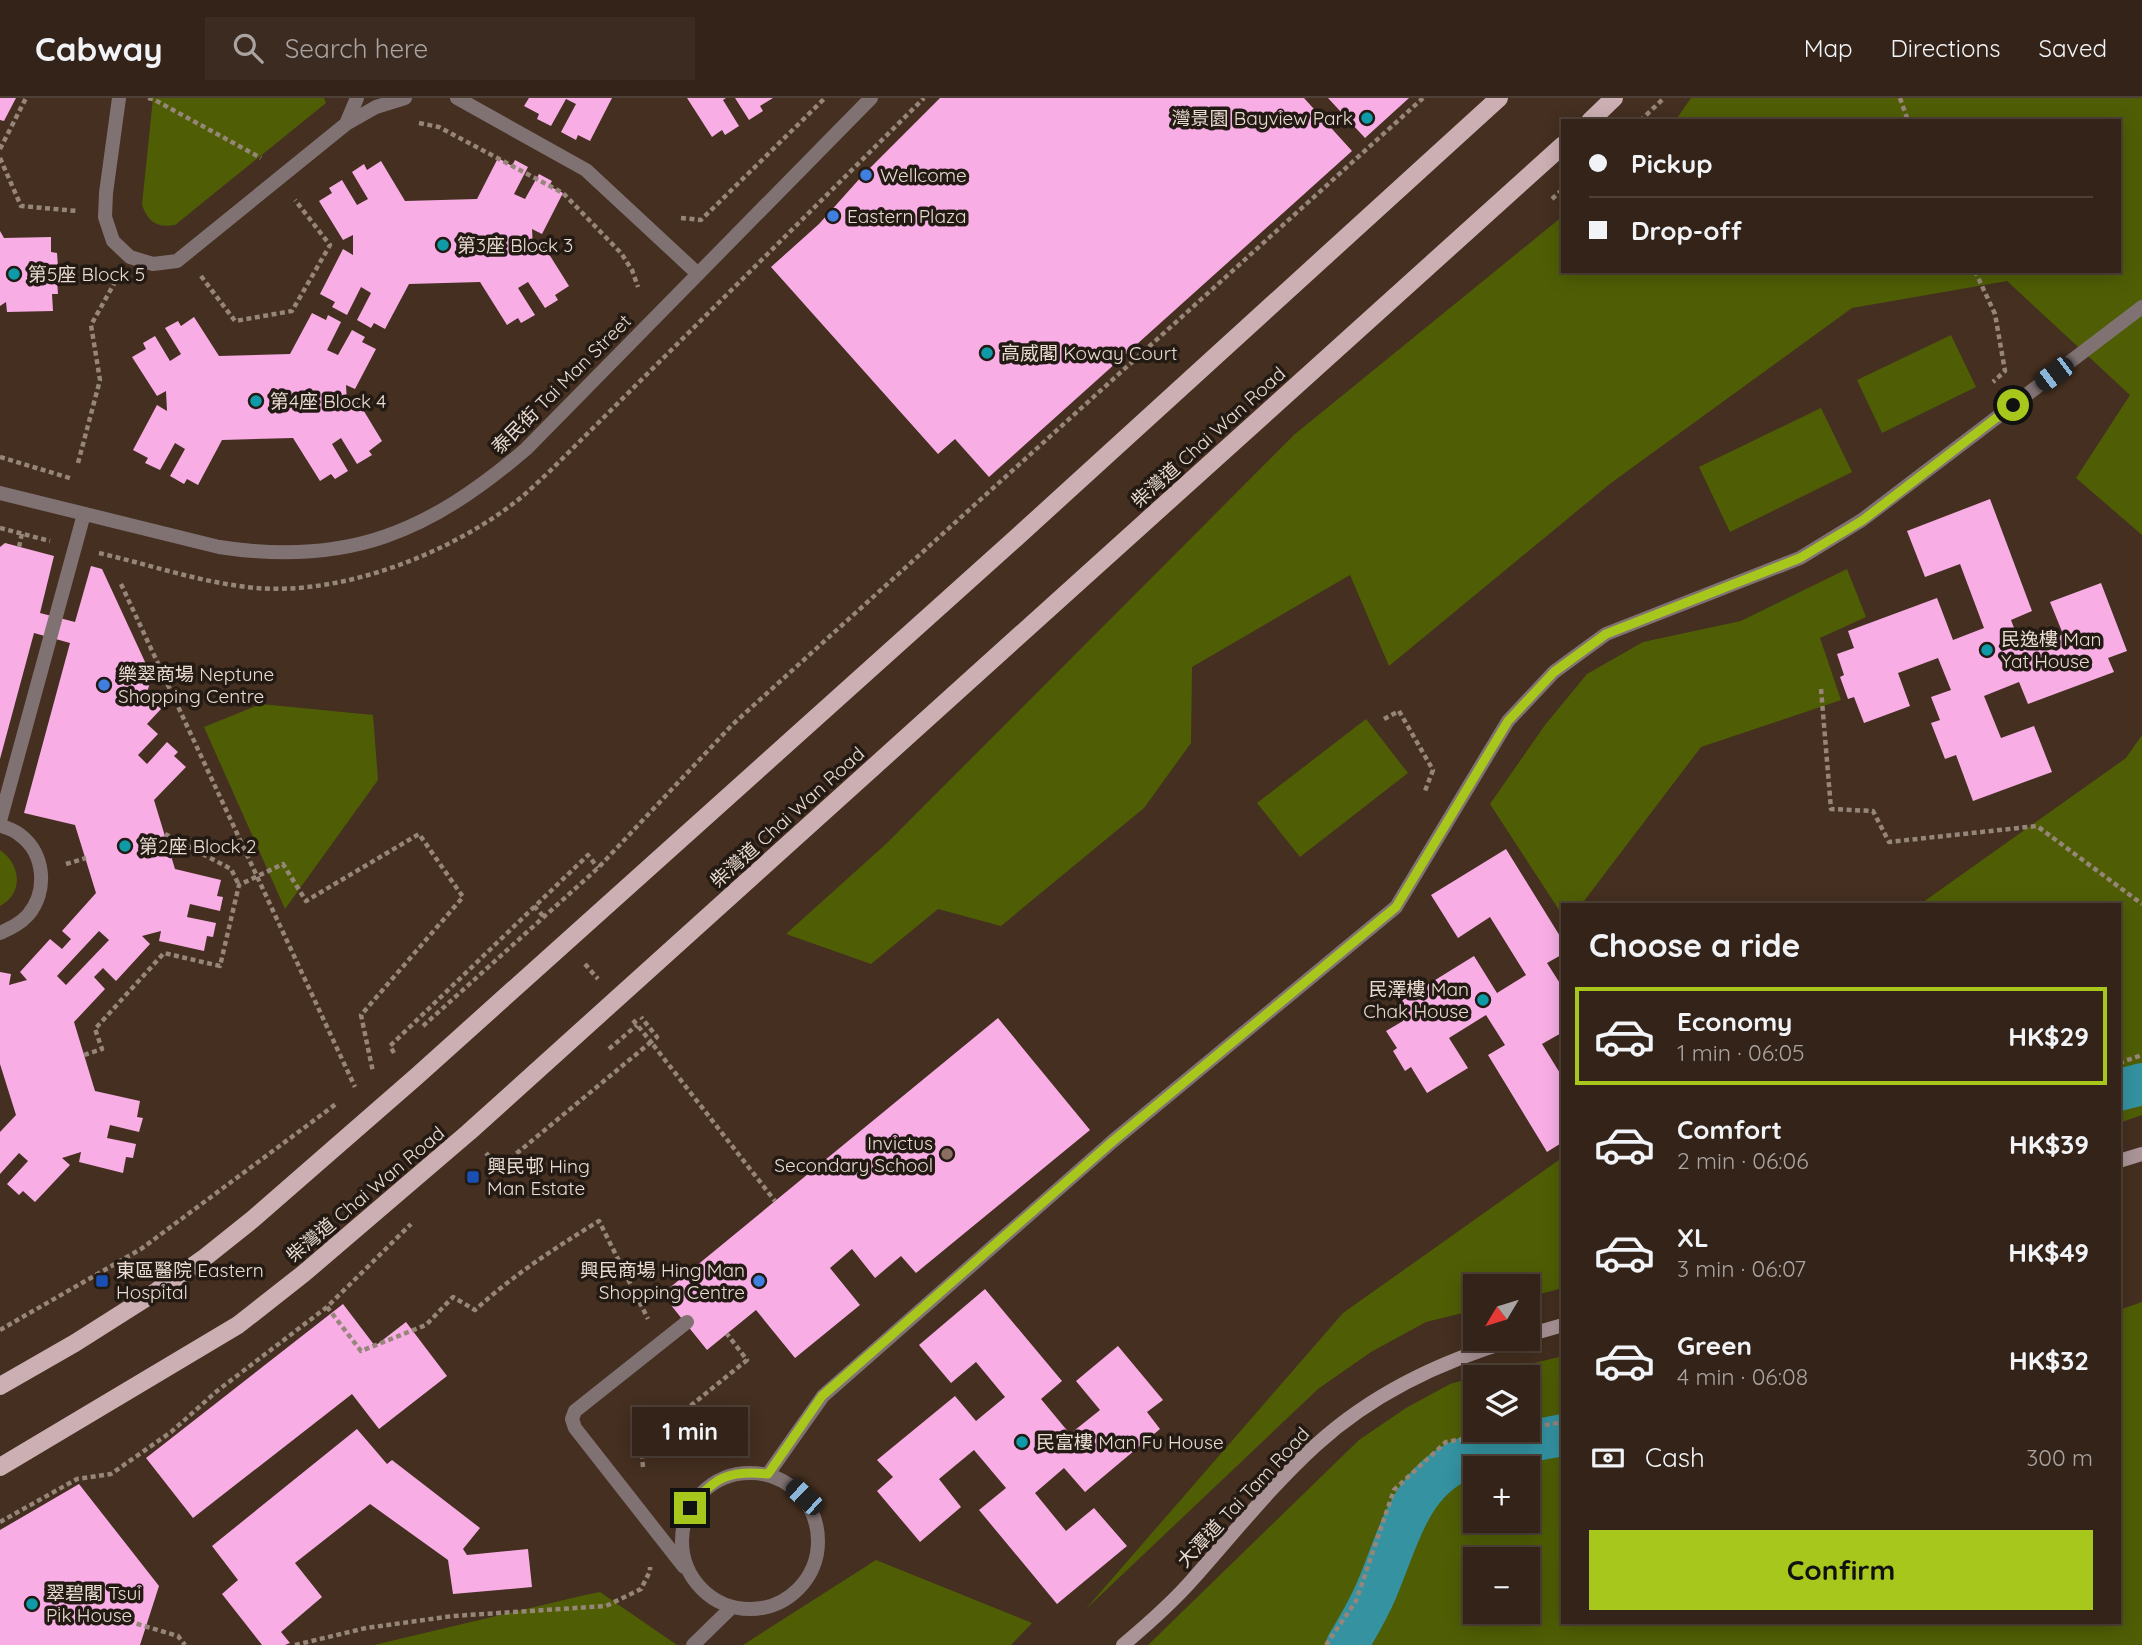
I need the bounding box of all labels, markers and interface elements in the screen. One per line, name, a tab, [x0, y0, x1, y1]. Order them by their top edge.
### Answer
search box	[205, 17, 695, 80]
text: Cabway	[35, 28, 163, 69]
icon: search	[229, 29, 267, 67]
text: Search here	[285, 32, 428, 65]
text: Map	[1804, 33, 1853, 63]
text: Directions	[1891, 33, 2001, 63]
text: Saved	[2039, 33, 2107, 63]
place label: 灣景園 Bayview Park	[1172, 106, 1353, 130]
marker: 灣景園 Bayview Park	[1359, 110, 1375, 126]
text: Pickup	[1631, 147, 1713, 180]
place label: Wellcome	[880, 163, 967, 187]
marker: Wellcome	[858, 167, 874, 183]
place label: Eastern Plaza	[847, 204, 967, 228]
marker: Eastern Plaza	[825, 208, 841, 224]
text: Drop-off	[1631, 214, 1742, 247]
place label: 第3座 Block 3	[457, 233, 573, 257]
marker: 第3座 Block 3	[435, 237, 451, 253]
place label: 第5座 Block 5	[28, 262, 145, 286]
marker: 第5座 Block 5	[6, 266, 22, 282]
street label: 泰民街 Tai Man Street	[486, 309, 636, 459]
place label: 高威閣 Koway Court	[1001, 341, 1177, 365]
marker: 高威閣 Koway Court	[979, 345, 995, 361]
car	[2031, 353, 2078, 395]
street label: 柴灣道 Chai Wan Road	[1126, 361, 1290, 513]
place label: 第4座 Block 4	[270, 389, 386, 413]
route start	[1997, 389, 2029, 421]
marker: 第4座 Block 4	[248, 393, 264, 409]
place label: 民逸樓 Man Yat House	[2001, 627, 2101, 673]
marker: 民逸樓 Man Yat House	[1979, 642, 1995, 658]
place label: 樂翠商場 Neptune Shopping Centre	[118, 662, 274, 708]
marker: 樂翠商場 Neptune Shopping Centre	[96, 677, 112, 693]
street label: 柴灣道 Chai Wan Road	[705, 741, 869, 893]
place label: 第2座 Block 2	[139, 834, 256, 858]
marker: 第2座 Block 2	[117, 838, 133, 854]
text: Choose a ride	[1589, 925, 1801, 965]
place label: 民澤樓 Man Chak House	[1363, 977, 1469, 1023]
marker: 民澤樓 Man Chak House	[1475, 992, 1491, 1008]
icon: car	[1593, 1005, 1656, 1068]
text: Economy	[1677, 1005, 1792, 1038]
text: HK$29	[2008, 1020, 2089, 1053]
text: 1 min · 06:05	[1677, 1038, 1805, 1067]
icon: car	[1593, 1113, 1656, 1176]
text: Comfort	[1677, 1113, 1782, 1146]
street label: 柴灣道 Chai Wan Road	[281, 1121, 449, 1267]
text: HK$39	[2009, 1128, 2089, 1161]
place label: Invictus Secondary School	[774, 1131, 933, 1177]
marker: Invictus Secondary School	[939, 1146, 955, 1162]
text: 2 min · 06:06	[1677, 1146, 1809, 1175]
place label: 興民邨 Hing Man Estate	[487, 1154, 590, 1200]
marker: 興民邨 Hing Man Estate	[465, 1169, 481, 1185]
icon: car	[1593, 1221, 1656, 1284]
text: XL	[1677, 1221, 1709, 1254]
text: HK$49	[2008, 1236, 2089, 1269]
text: 3 min · 06:07	[1677, 1254, 1806, 1283]
place label: 東區醫院 Eastern Hospital	[116, 1258, 264, 1304]
place label: 興民商場 Hing Man Shopping Centre	[580, 1258, 745, 1304]
marker: 東區醫院 Eastern Hospital	[94, 1273, 110, 1289]
marker: 興民商場 Hing Man Shopping Centre	[751, 1273, 767, 1289]
north arrow	[1463, 1274, 1540, 1351]
map controls	[1463, 1274, 1540, 1624]
icon: car	[1593, 1329, 1656, 1392]
text: Green	[1677, 1329, 1752, 1362]
text: HK$32	[2009, 1344, 2089, 1377]
text: 4 min · 06:08	[1677, 1362, 1808, 1391]
button: layers	[1463, 1365, 1540, 1442]
callout: 1 min	[632, 1406, 748, 1456]
text: 1 min	[662, 1417, 718, 1446]
street label: 大潭道 Tai Tam Road	[1172, 1422, 1314, 1572]
place label: 民富樓 Man Fu House	[1036, 1430, 1224, 1454]
marker: 民富樓 Man Fu House	[1014, 1434, 1030, 1450]
icon: cash	[1589, 1439, 1627, 1477]
text: Cash	[1645, 1441, 1705, 1474]
text: 300 m	[2026, 1443, 2093, 1472]
button: +	[1463, 1456, 1540, 1533]
car	[782, 1475, 827, 1519]
route end	[674, 1492, 706, 1524]
button: Confirm	[1589, 1530, 2093, 1610]
button: −	[1463, 1547, 1540, 1624]
place label: 翠碧閣 Tsui Pik House	[46, 1581, 141, 1627]
marker: 翠碧閣 Tsui Pik House	[24, 1596, 40, 1612]

